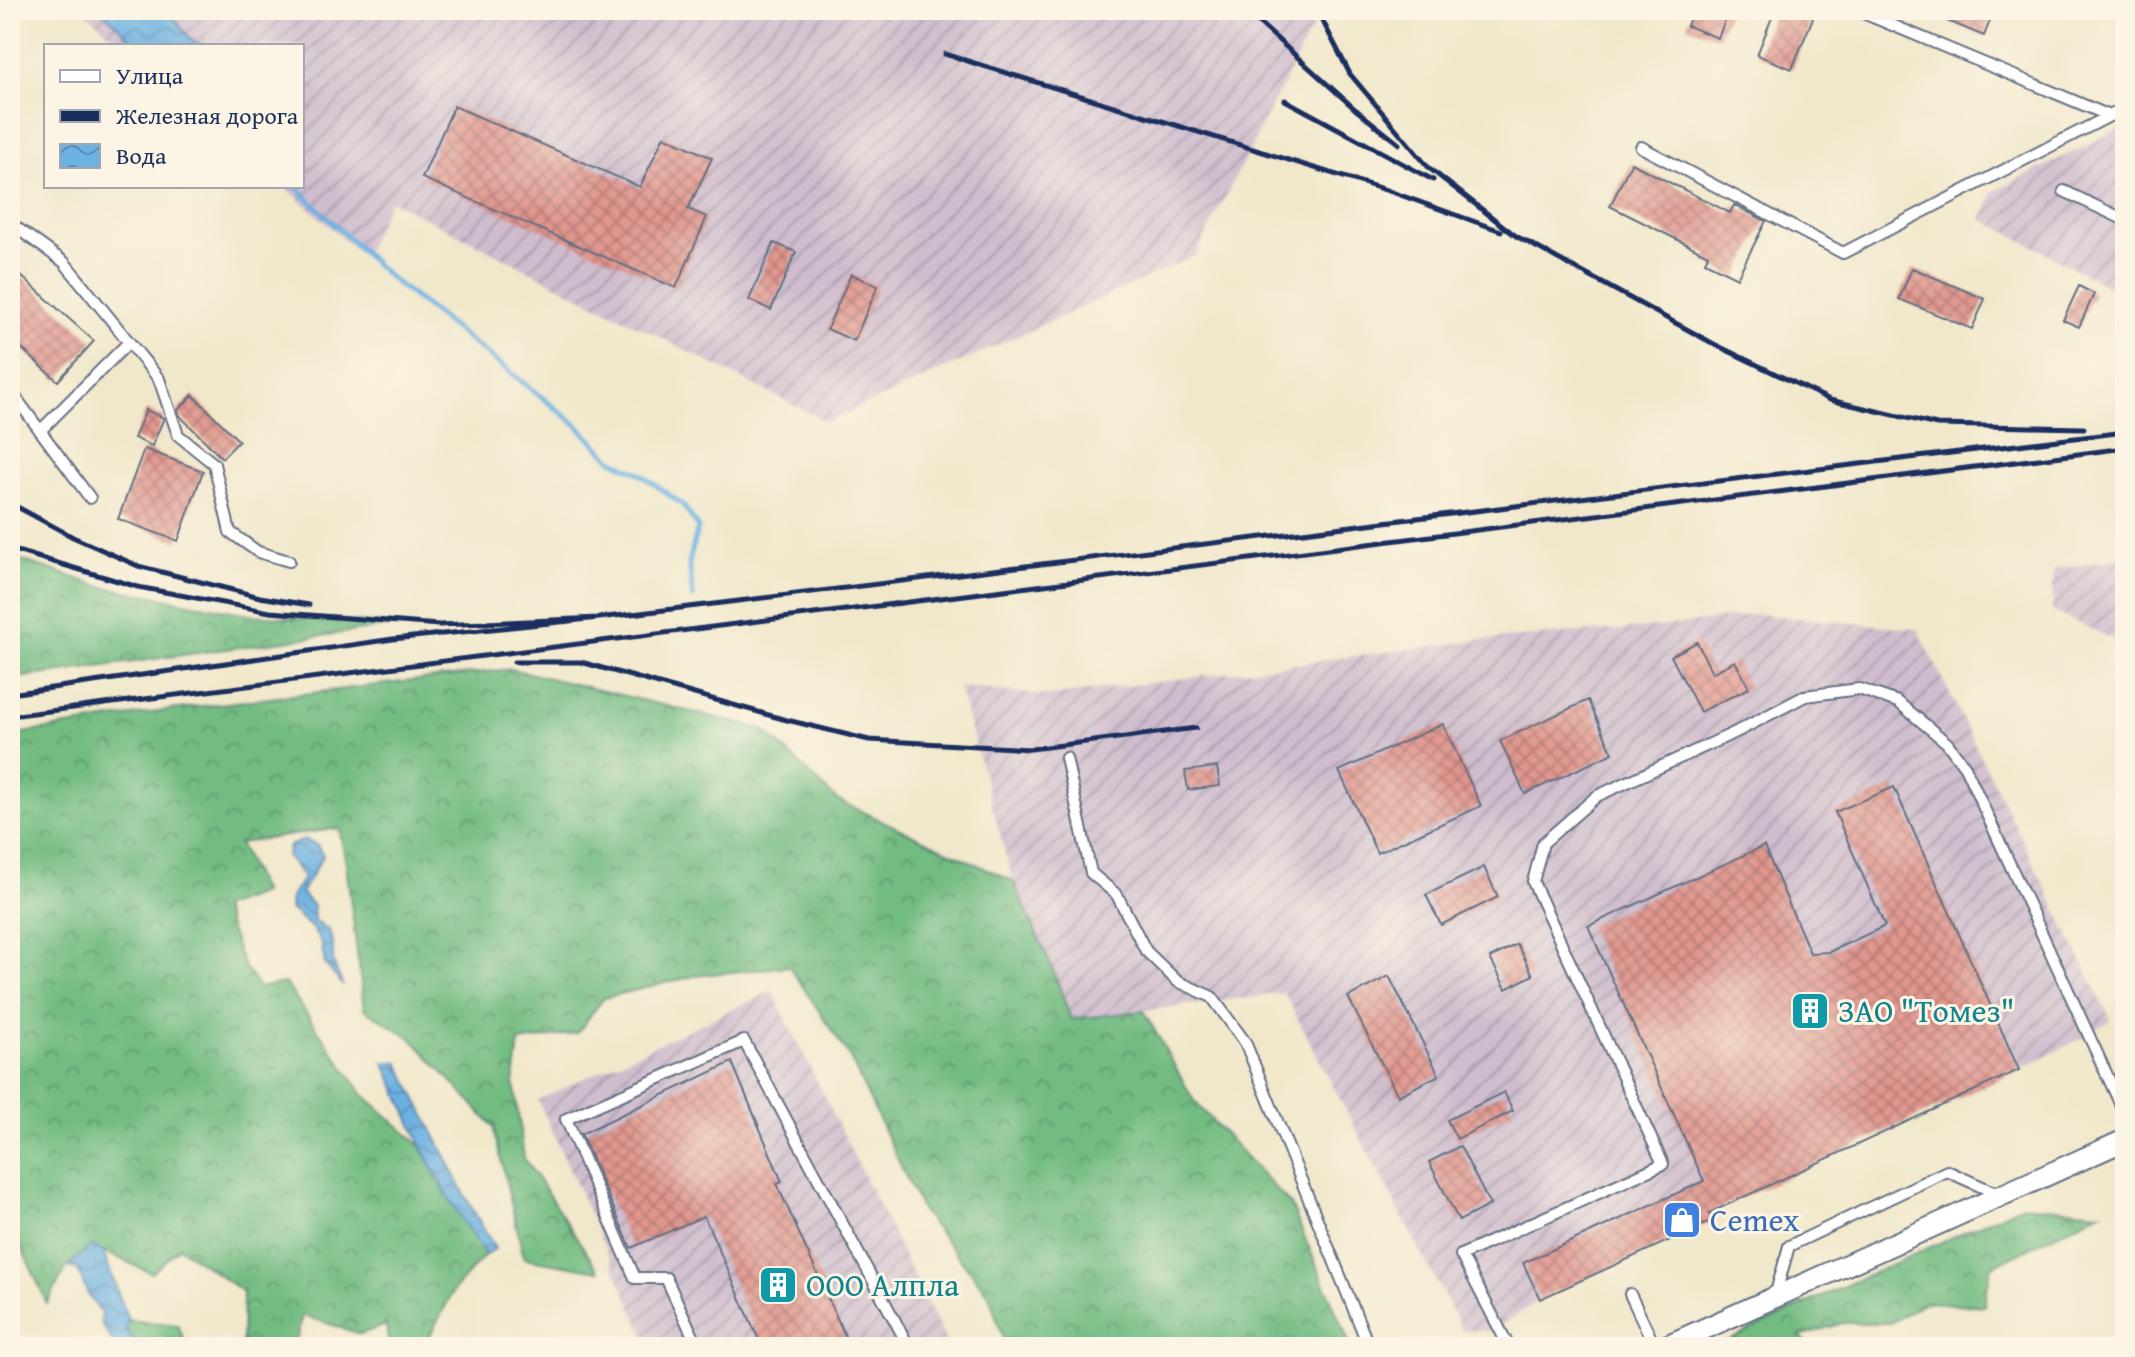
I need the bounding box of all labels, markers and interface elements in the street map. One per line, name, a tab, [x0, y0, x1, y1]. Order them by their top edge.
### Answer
legend	[44, 44, 304, 188]
text: Улица	[116, 58, 184, 93]
text: Железная дорога	[115, 98, 299, 133]
text: Вода	[116, 138, 167, 173]
place label: ЗАО "Томез"	[1838, 987, 2015, 1034]
building icon: ЗАО "Томез"	[1789, 990, 1831, 1032]
place label: Cemex	[1710, 1196, 1800, 1243]
shop icon: Cemex	[1661, 1199, 1703, 1241]
place label: ООО Алпла	[806, 1261, 960, 1308]
building icon: ООО Алпла	[757, 1264, 799, 1306]

